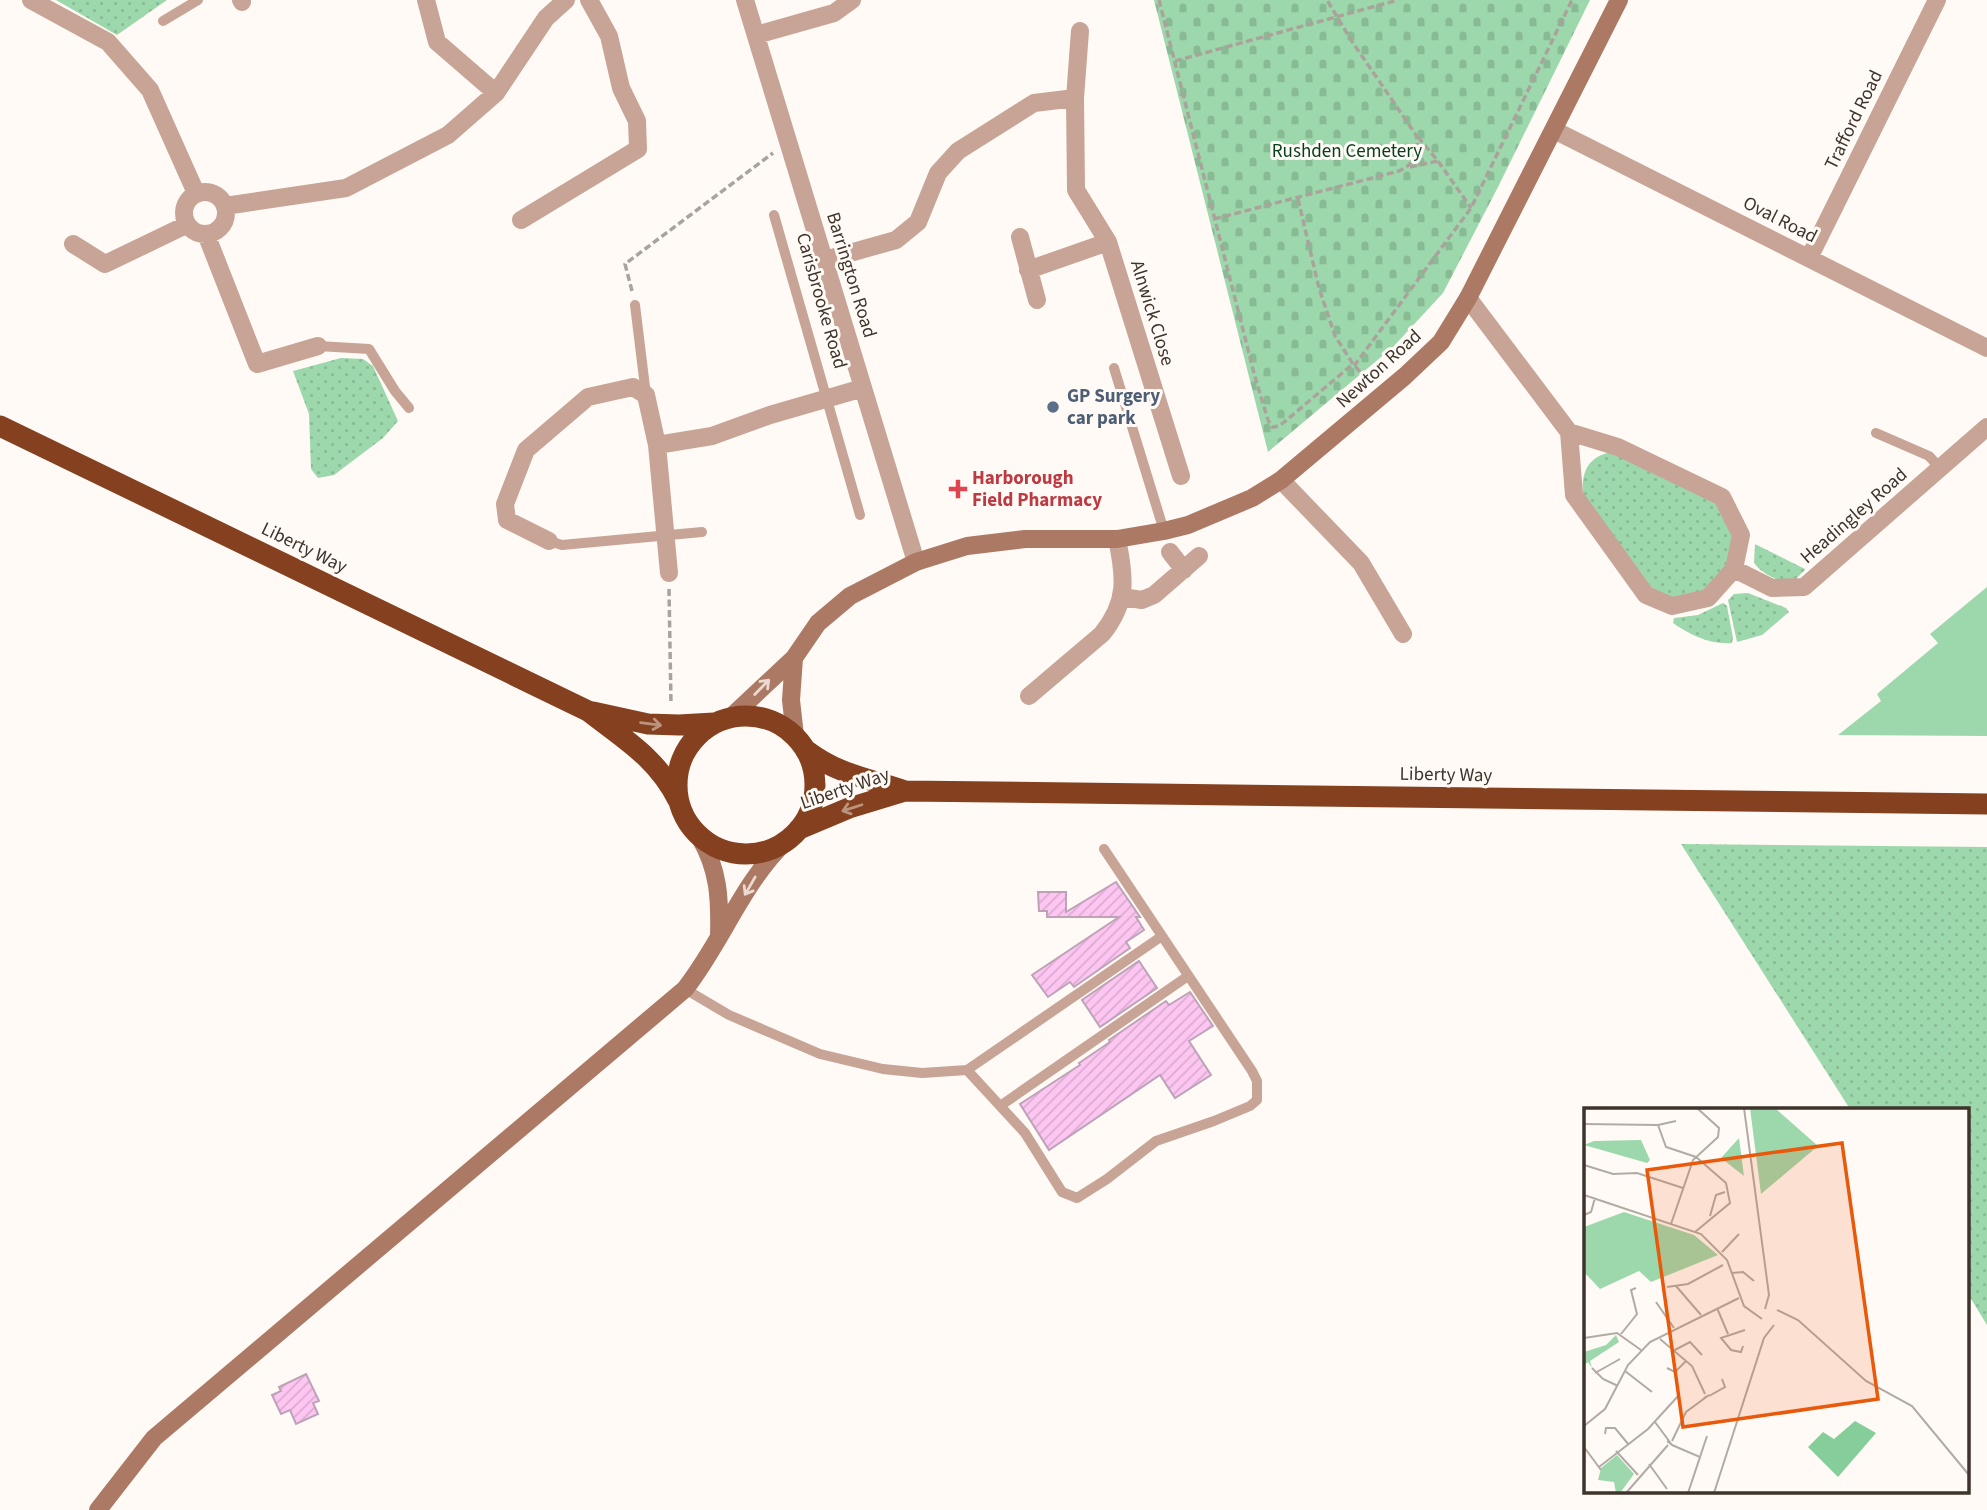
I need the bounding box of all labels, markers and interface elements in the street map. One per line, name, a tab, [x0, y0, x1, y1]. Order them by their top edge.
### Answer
street label: Trafford Road	[1818, 66, 1890, 174]
park label: Rushden Cemetery	[1272, 138, 1422, 165]
street label: Oval Road	[1738, 190, 1822, 250]
street label: Barrington Road	[819, 209, 883, 341]
street label: Carisbrooke Road	[789, 230, 853, 372]
street label: Alnwick Close	[1123, 257, 1181, 369]
street label: Newton Road	[1330, 323, 1428, 415]
place label: GP Surgery car park	[1067, 383, 1160, 432]
marker: GP Surgery car park	[1045, 399, 1061, 415]
street label: Headingley Road	[1795, 462, 1913, 570]
place label: Harborough Field Pharmacy	[972, 465, 1102, 514]
marker: Harborough Field Pharmacy	[950, 481, 966, 497]
street label: Liberty Way	[256, 516, 352, 580]
one-way arrow	[754, 679, 771, 696]
one-way arrow	[639, 717, 662, 730]
street label: Liberty Way	[797, 761, 893, 817]
street label: Liberty Way	[1399, 761, 1493, 789]
one-way arrow	[841, 802, 863, 815]
one-way arrow	[742, 876, 756, 896]
inset map	[1584, 1108, 1969, 1492]

